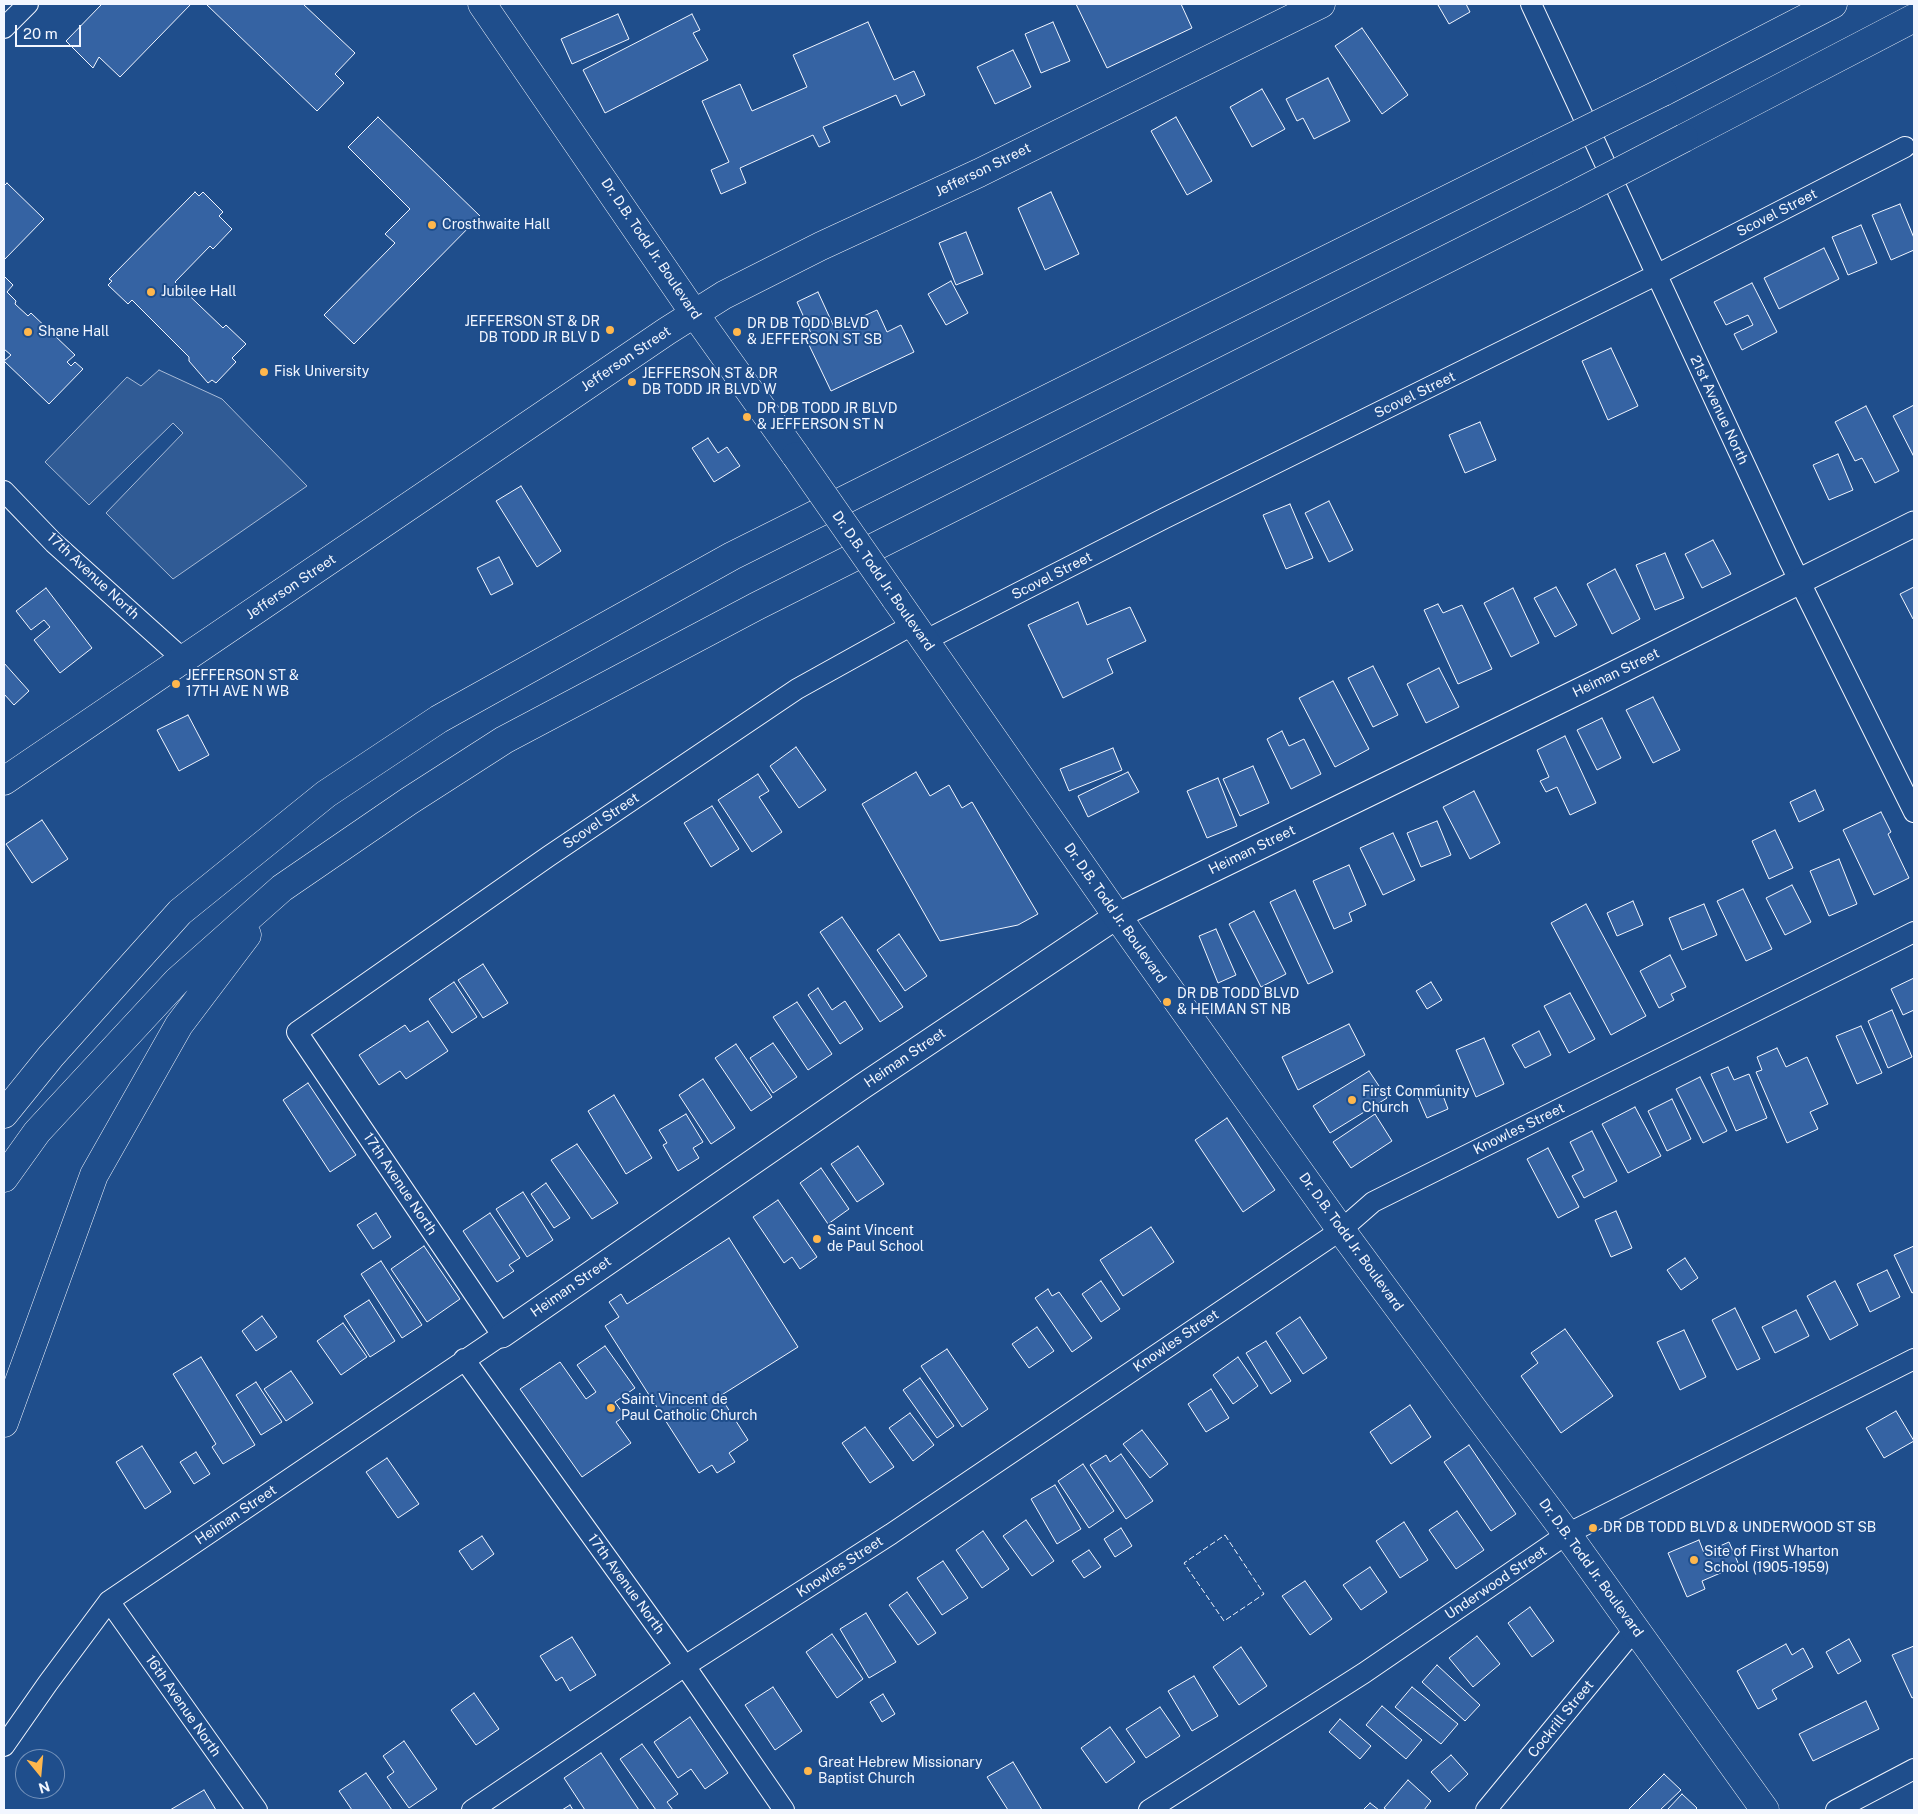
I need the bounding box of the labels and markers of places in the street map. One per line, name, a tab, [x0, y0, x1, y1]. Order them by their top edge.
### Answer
place label: Crosthwaite Hall	[442, 217, 550, 233]
marker: Crosthwaite Hall	[426, 219, 438, 231]
place label: Jubilee Hall	[161, 284, 236, 300]
marker: Jubilee Hall	[145, 286, 157, 298]
place label: JEFFERSON ST & DR DB TODD JR BLV D	[464, 314, 600, 347]
place label: DR DB TODD BLVD & JEFFERSON ST SB	[747, 316, 882, 348]
place label: Shane Hall	[38, 324, 109, 340]
marker: JEFFERSON ST & DR DB TODD JR BLV D	[604, 324, 616, 336]
marker: Shane Hall	[22, 326, 34, 338]
marker: DR DB TODD BLVD & JEFFERSON ST SB	[731, 326, 743, 338]
place label: Fisk University	[274, 364, 369, 380]
marker: Fisk University	[258, 366, 270, 378]
place label: JEFFERSON ST & DR DB TODD JR BLVD W	[642, 366, 778, 398]
marker: JEFFERSON ST & DR DB TODD JR BLVD W	[626, 376, 638, 388]
place label: DR DB TODD JR BLVD & JEFFERSON ST N	[757, 401, 897, 434]
marker: DR DB TODD JR BLVD & JEFFERSON ST N	[741, 411, 753, 423]
place label: JEFFERSON ST & 17TH AVE N WB	[186, 668, 299, 700]
marker: JEFFERSON ST & 17TH AVE N WB	[170, 678, 182, 690]
place label: DR DB TODD BLVD & HEIMAN ST NB	[1177, 986, 1299, 1019]
marker: DR DB TODD BLVD & HEIMAN ST NB	[1161, 996, 1173, 1008]
place label: First Community Church	[1362, 1084, 1470, 1116]
marker: First Community Church	[1346, 1094, 1358, 1106]
place label: Saint Vincent de Paul School	[827, 1223, 924, 1256]
marker: Saint Vincent de Paul School	[811, 1233, 823, 1245]
place label: Saint Vincent de Paul Catholic Church	[621, 1392, 757, 1424]
marker: Saint Vincent de Paul Catholic Church	[605, 1402, 617, 1414]
place label: DR DB TODD BLVD & UNDERWOOD ST SB	[1603, 1520, 1876, 1536]
marker: DR DB TODD BLVD & UNDERWOOD ST SB	[1587, 1522, 1599, 1534]
place label: Site of First Wharton School (1905-1959)	[1704, 1544, 1839, 1576]
marker: Site of First Wharton School (1905-1959)	[1688, 1554, 1700, 1566]
place label: Great Hebrew Missionary Baptist Church	[818, 1755, 983, 1788]
marker: Great Hebrew Missionary Baptist Church	[802, 1765, 814, 1777]

